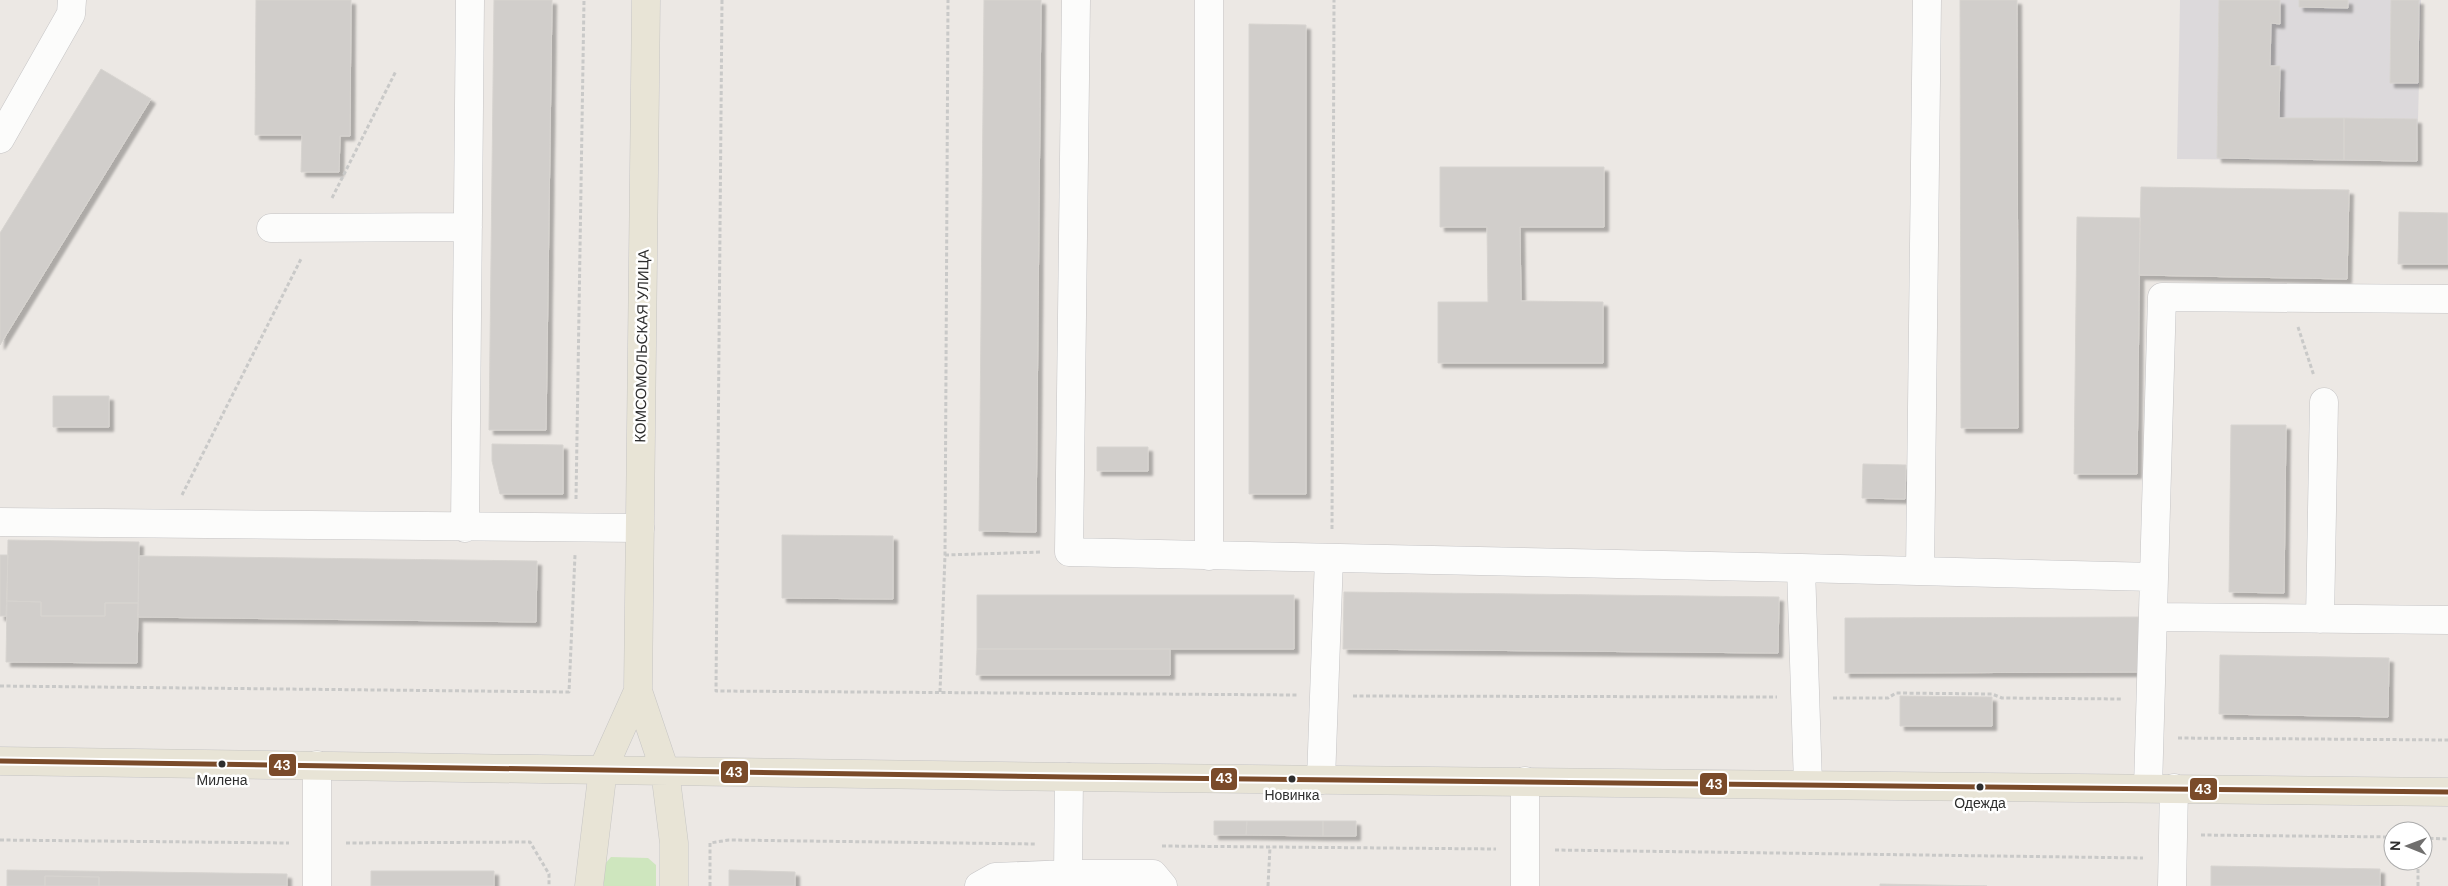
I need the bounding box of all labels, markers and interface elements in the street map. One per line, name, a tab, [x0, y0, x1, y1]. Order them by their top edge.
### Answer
street label: КОМСОМОЛЬСКАЯ УЛИЦА	[630, 249, 654, 443]
line badge: 43	[268, 753, 297, 777]
text: 43	[273, 756, 291, 774]
marker: Милена	[217, 759, 227, 769]
line badge: 43	[720, 760, 749, 784]
text: 43	[725, 763, 743, 781]
line badge: 43	[1210, 767, 1238, 791]
text: 43	[1215, 769, 1233, 787]
place label: Милена	[197, 771, 248, 789]
line badge: 43	[1699, 772, 1728, 796]
marker: Новинка	[1287, 774, 1297, 784]
text: 43	[1705, 775, 1723, 793]
line badge: 43	[2189, 777, 2218, 801]
text: 43	[2194, 780, 2212, 798]
marker: Одежда	[1975, 782, 1985, 792]
place label: Новинка	[1264, 786, 1320, 804]
place label: Одежда	[1954, 794, 2006, 812]
north arrow	[2383, 821, 2433, 871]
text: N	[2386, 841, 2404, 851]

